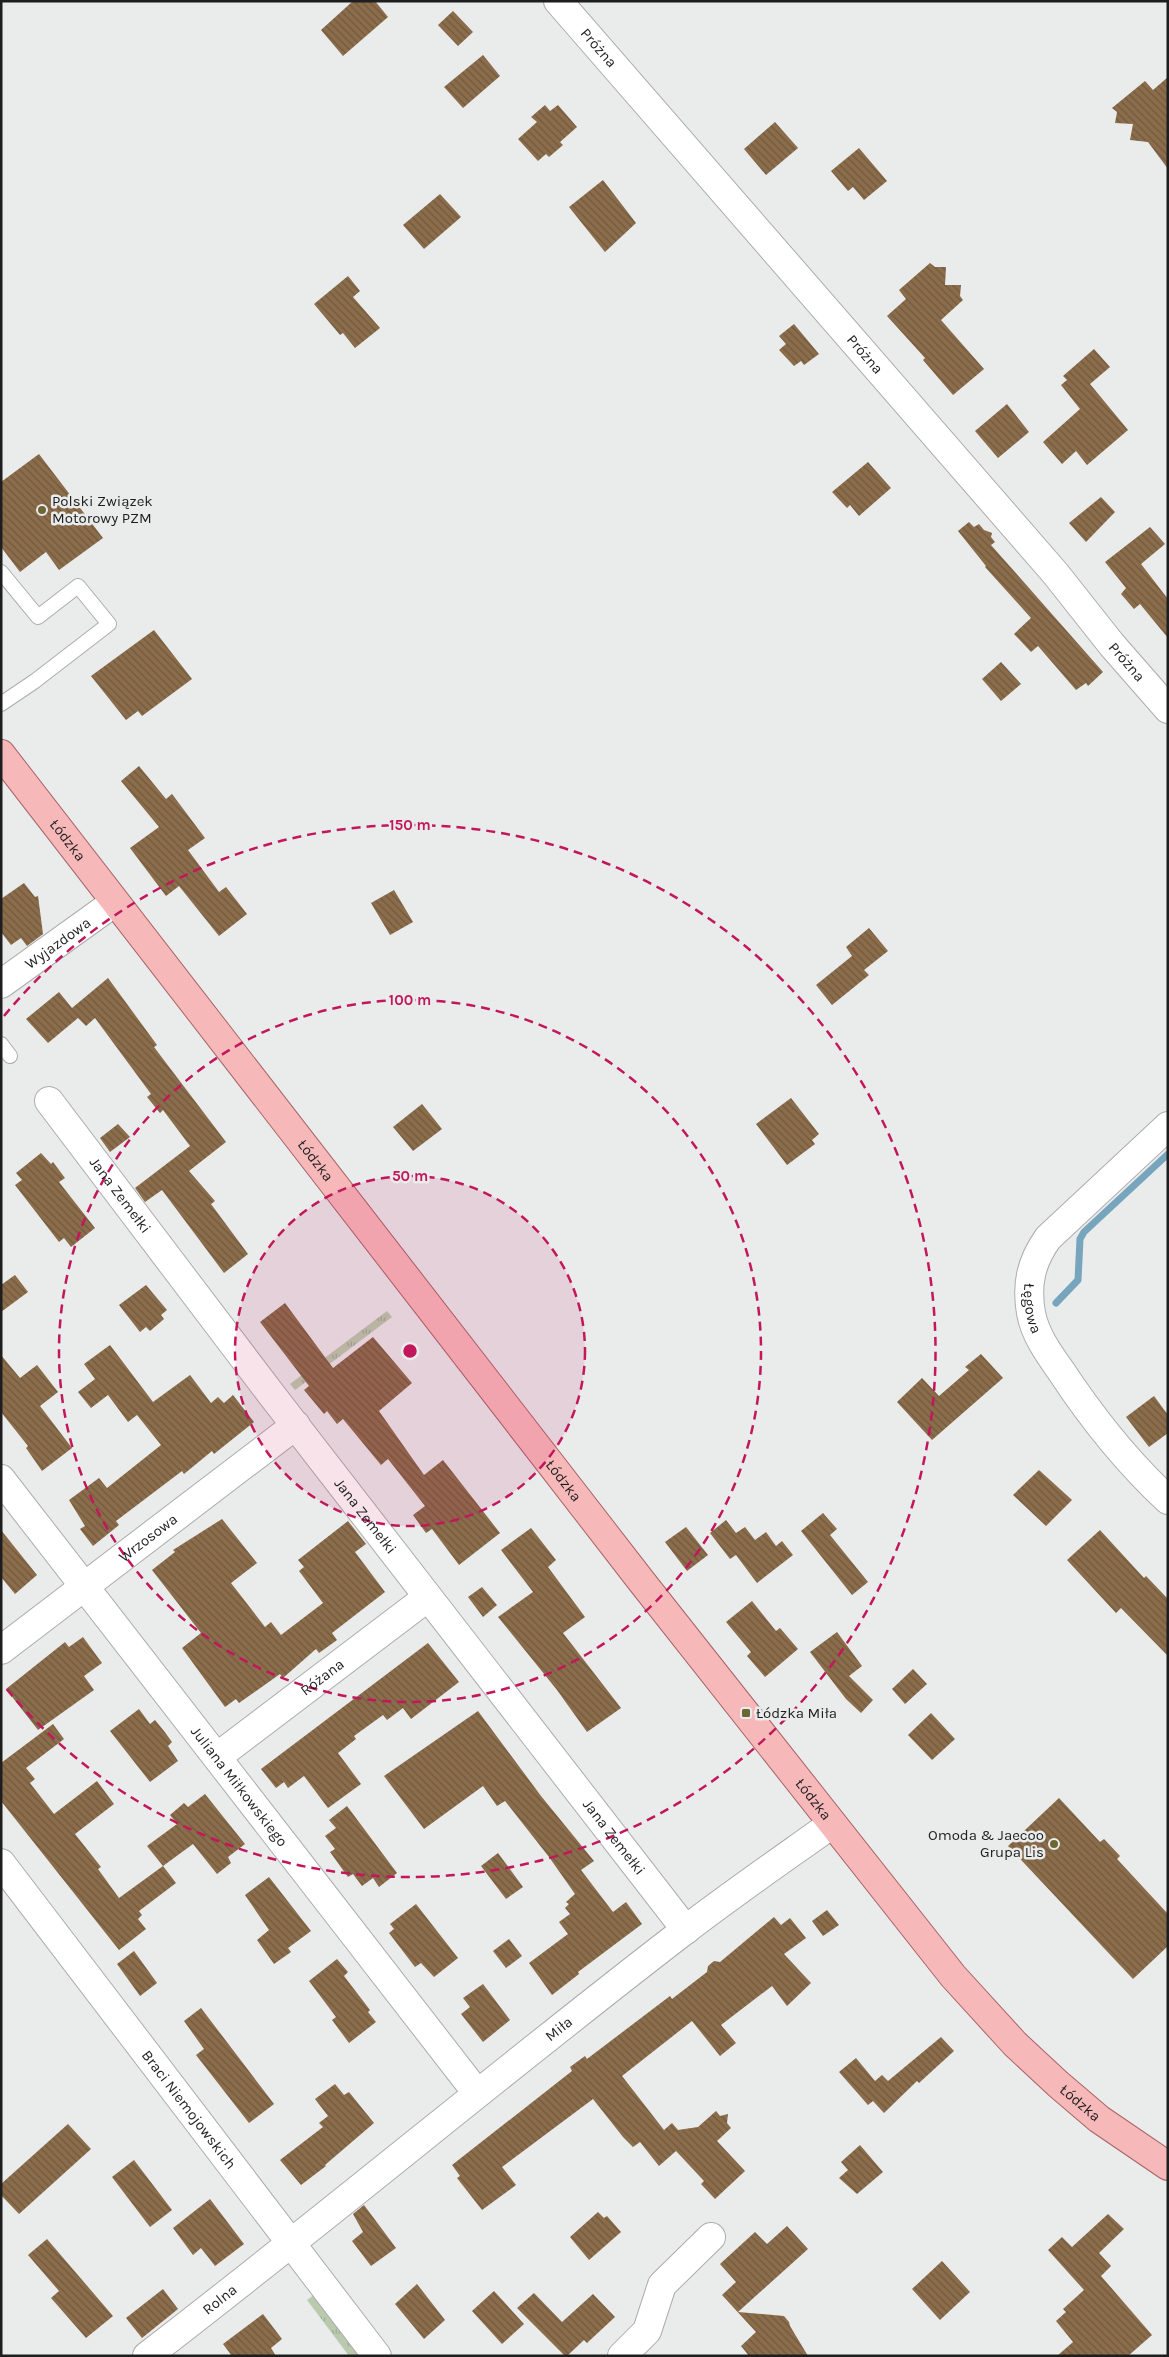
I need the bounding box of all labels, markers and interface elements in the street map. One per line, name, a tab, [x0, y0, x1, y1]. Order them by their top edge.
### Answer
street label: Próżna	[577, 24, 621, 71]
street label: Próżna	[843, 331, 887, 378]
place label: Polski Związek Motorowy PZM	[52, 492, 153, 527]
marker: Polski Związek Motorowy PZM	[36, 504, 48, 516]
street label: Próżna	[1105, 638, 1149, 685]
street label: Łódzka	[46, 816, 90, 865]
text: 150 m	[389, 816, 431, 834]
street label: Wyjazdowa	[21, 913, 94, 973]
text: 100 m	[389, 991, 431, 1009]
street label: Łódzka	[294, 1136, 337, 1185]
street label: Jana Zemełki	[86, 1153, 155, 1237]
text: 50 m	[392, 1167, 428, 1185]
street label: Łęgowa	[1020, 1283, 1046, 1336]
centre of rings	[401, 1342, 419, 1360]
street label: Łódzka	[542, 1456, 585, 1505]
street label: Jana Zemełki	[331, 1475, 400, 1557]
street label: Wrzosowa	[115, 1510, 181, 1566]
street label: Różana	[297, 1655, 348, 1700]
place label: Łódzka Miła	[756, 1704, 837, 1722]
marker: Łódzka Miła	[740, 1707, 752, 1719]
street label: Juliana Miłkowskiego	[187, 1723, 292, 1850]
street label: Łódzka	[792, 1775, 835, 1824]
street label: Jana Zemełki	[579, 1796, 649, 1878]
place label: Omoda & Jaecoo Grupa Lis	[928, 1826, 1044, 1861]
marker: Omoda & Jaecoo Grupa Lis	[1048, 1838, 1060, 1850]
street label: Miła	[542, 2013, 576, 2045]
street label: Braci Niemojowskich	[138, 2046, 240, 2173]
street label: Łódzka	[1056, 2081, 1104, 2125]
street label: Rolna	[199, 2280, 241, 2319]

